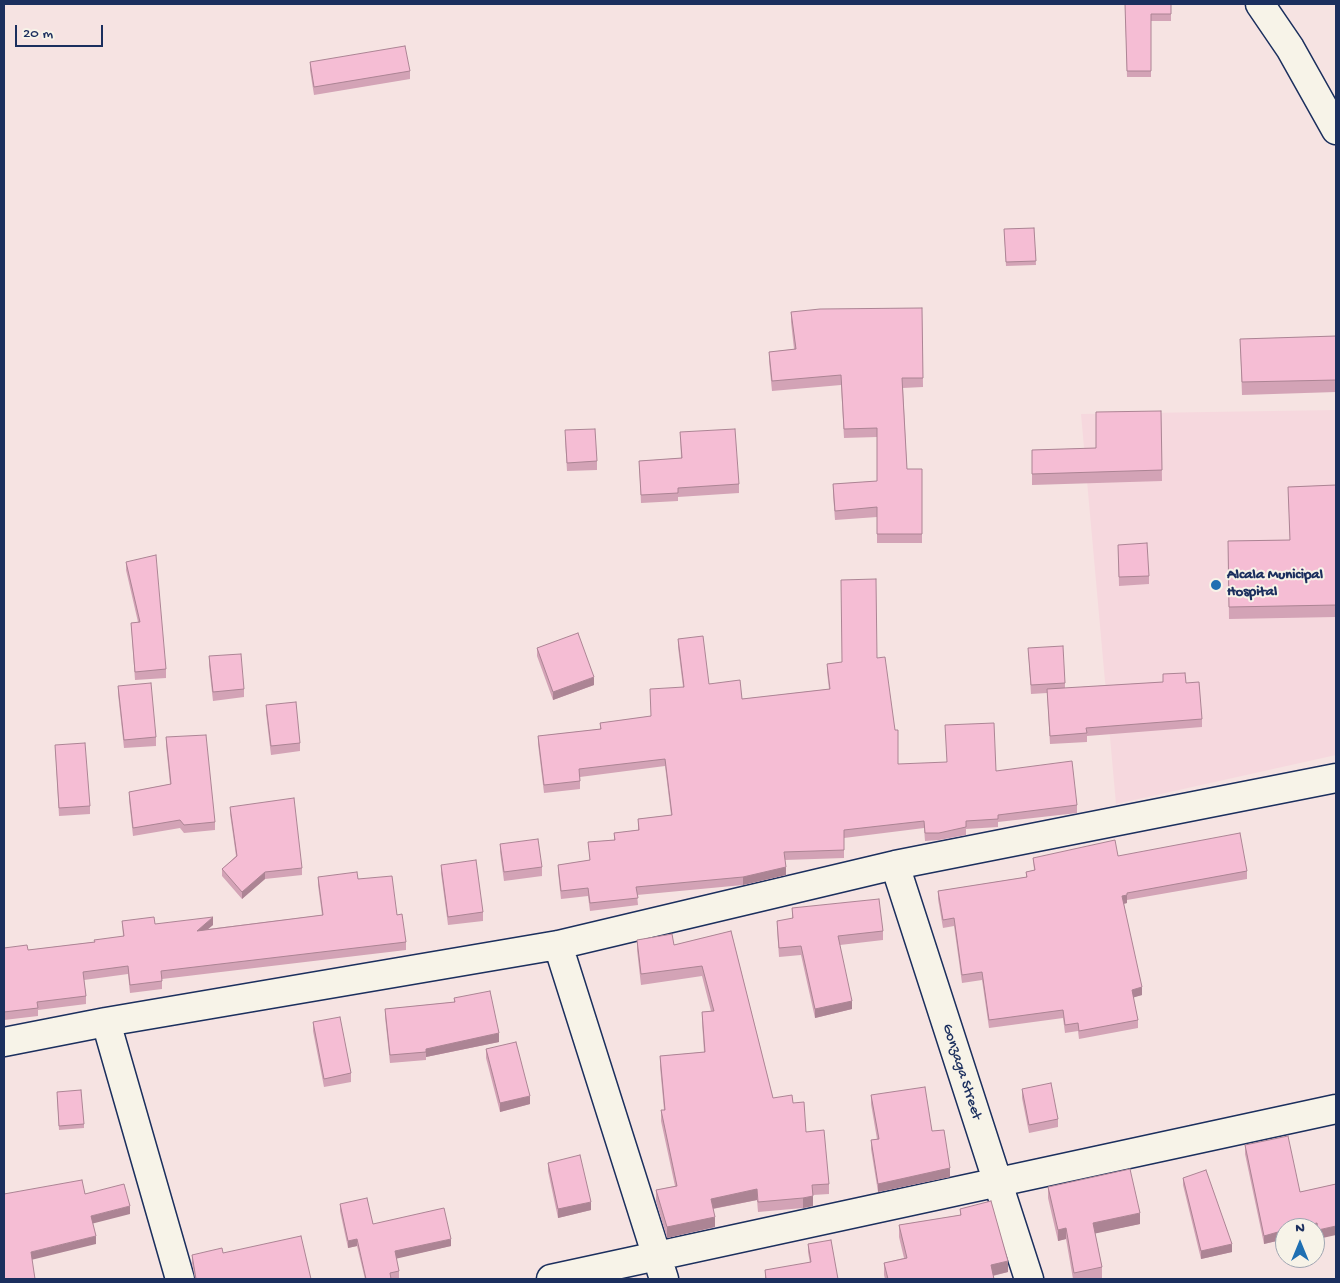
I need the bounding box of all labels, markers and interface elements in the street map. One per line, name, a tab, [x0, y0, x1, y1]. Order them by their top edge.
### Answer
scale bar	[18, 15, 105, 47]
text: 20 m	[23, 25, 53, 43]
place label: Alcala Municipal Hospital	[1227, 567, 1323, 602]
marker: Alcala Municipal Hospital	[1209, 578, 1223, 592]
street label: Gonzaga Street	[937, 1022, 985, 1122]
north arrow	[1275, 1218, 1325, 1268]
text: N	[1295, 1220, 1305, 1237]

